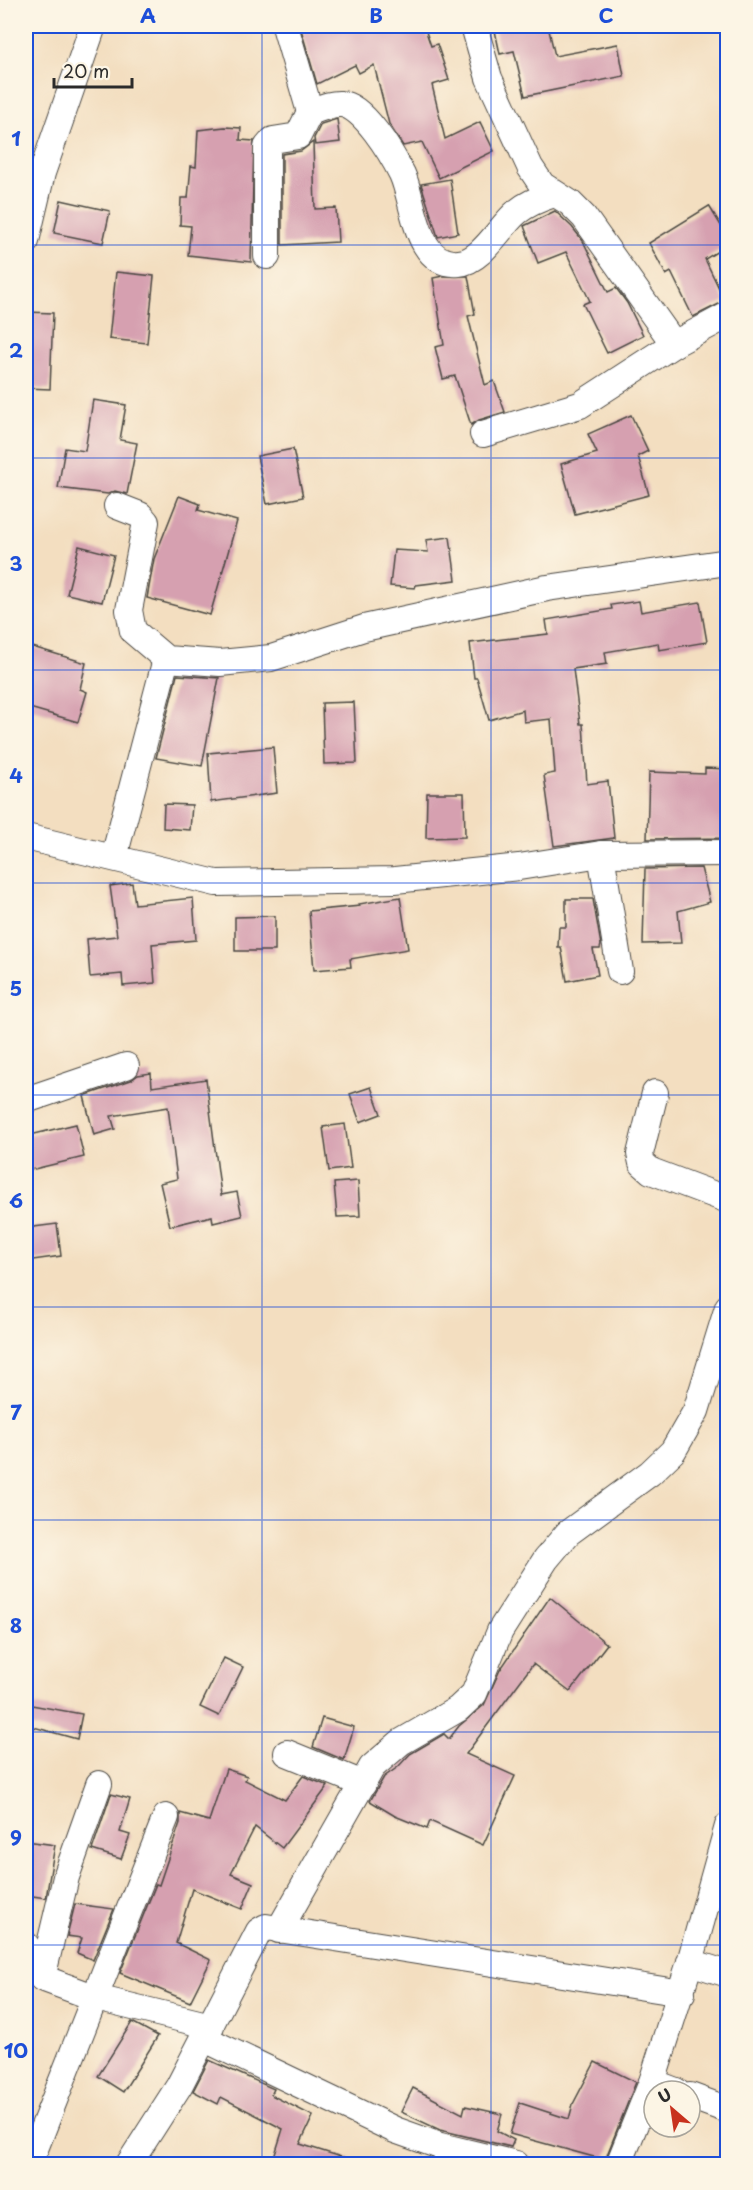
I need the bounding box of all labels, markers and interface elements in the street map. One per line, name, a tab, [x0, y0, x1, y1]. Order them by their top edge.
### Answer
text: A	[140, 0, 156, 30]
text: B	[369, 0, 383, 30]
text: C	[598, 0, 614, 30]
scale bar	[54, 51, 132, 89]
text: 20 m	[63, 57, 109, 84]
text: 1	[11, 123, 21, 153]
text: 2	[9, 335, 23, 365]
text: 3	[9, 548, 23, 578]
text: 4	[9, 760, 23, 790]
text: 5	[10, 973, 22, 1003]
text: 6	[9, 1185, 23, 1215]
text: 7	[10, 1397, 22, 1427]
text: 8	[10, 1610, 22, 1640]
text: 9	[10, 1822, 22, 1852]
text: 10	[4, 2035, 28, 2065]
north arrow	[642, 2079, 702, 2139]
text: U	[653, 2082, 675, 2108]

